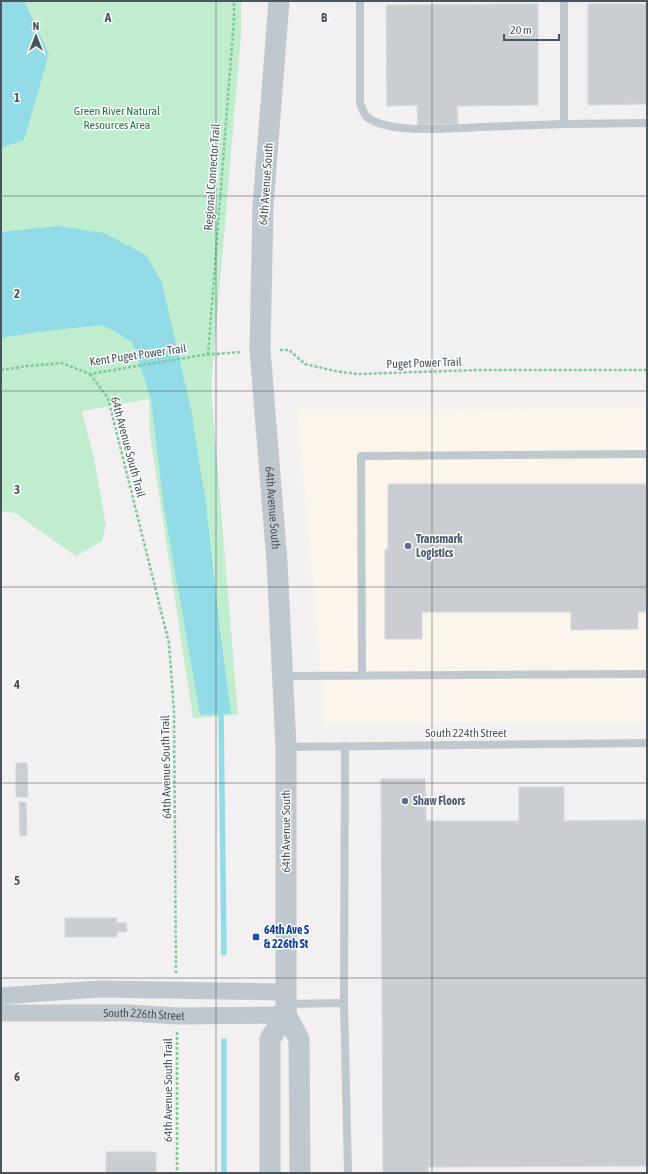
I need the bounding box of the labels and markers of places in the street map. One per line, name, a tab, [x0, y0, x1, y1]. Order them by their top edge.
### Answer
place label: Transmark Logistics	[416, 532, 463, 560]
marker: Transmark Logistics	[403, 541, 413, 551]
place label: Shaw Floors	[413, 794, 466, 808]
marker: Shaw Floors	[400, 796, 410, 806]
place label: 64th Ave S & 226th St	[264, 923, 309, 951]
marker: 64th Ave S & 226th St	[251, 932, 261, 942]

